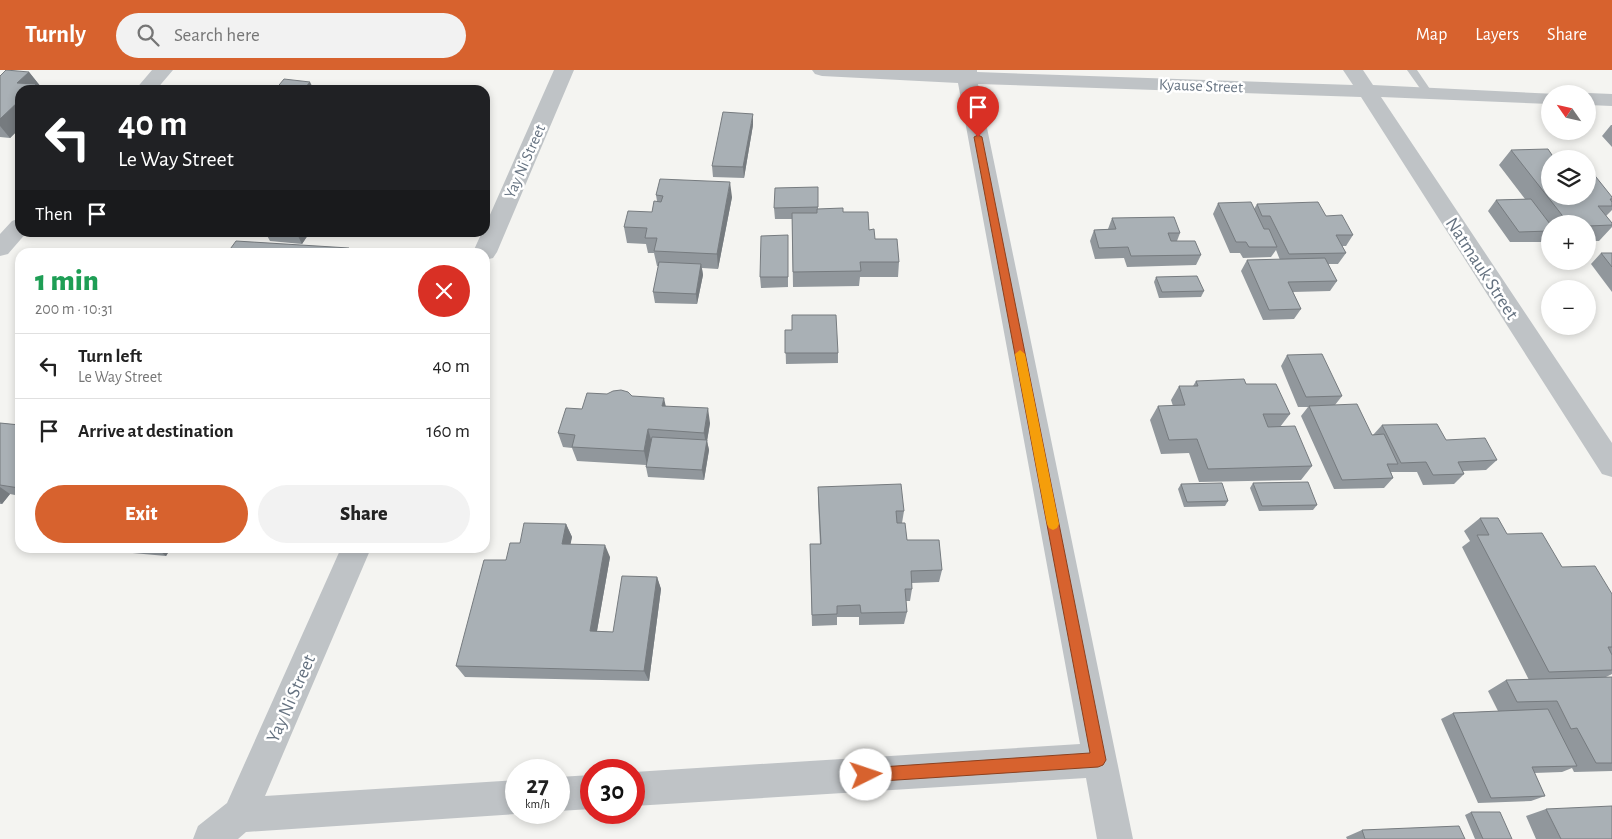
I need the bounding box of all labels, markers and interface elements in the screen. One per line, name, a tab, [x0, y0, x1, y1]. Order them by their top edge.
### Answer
search box	[116, 13, 466, 58]
icon: search	[134, 21, 162, 49]
text: Turnly	[25, 23, 86, 47]
text: Search here	[174, 26, 260, 45]
text: Map	[1416, 26, 1447, 44]
text: Layers	[1475, 26, 1519, 44]
text: Share	[1547, 26, 1587, 44]
street label: Kyause Street	[1159, 77, 1243, 96]
north arrow	[1541, 85, 1596, 140]
map controls	[1541, 85, 1596, 335]
pin	[957, 86, 999, 137]
icon: arrive	[964, 93, 992, 121]
icon: left	[35, 105, 100, 170]
text: 40 m	[118, 107, 187, 142]
street label: Yay Ni Street	[502, 122, 549, 201]
text: Le Way Street	[118, 148, 234, 170]
button: layers	[1541, 150, 1596, 205]
icon: arrive	[83, 200, 111, 228]
text: Then	[35, 205, 73, 224]
street label: Natmauk Street	[1442, 214, 1522, 323]
button: +	[1541, 215, 1596, 270]
button: close	[418, 265, 470, 317]
text: 1 min	[35, 266, 99, 296]
button: −	[1541, 280, 1596, 335]
text: 200 m · 10:31	[35, 301, 113, 317]
text: Turn left	[78, 347, 142, 366]
icon: left	[35, 352, 63, 380]
text: 40 m	[432, 357, 470, 376]
text: Le Way Street	[78, 369, 162, 385]
icon: arrive	[35, 417, 63, 445]
text: Arrive at destination	[78, 422, 234, 441]
text: 160 m	[426, 422, 470, 441]
button: Exit	[35, 485, 248, 543]
button: Share	[258, 485, 470, 543]
street label: Yay Ni Street	[264, 652, 319, 745]
position arrow	[839, 748, 891, 800]
speed limit sign: 30	[580, 759, 645, 824]
text: 27	[526, 773, 549, 798]
text: km/h	[525, 798, 550, 810]

